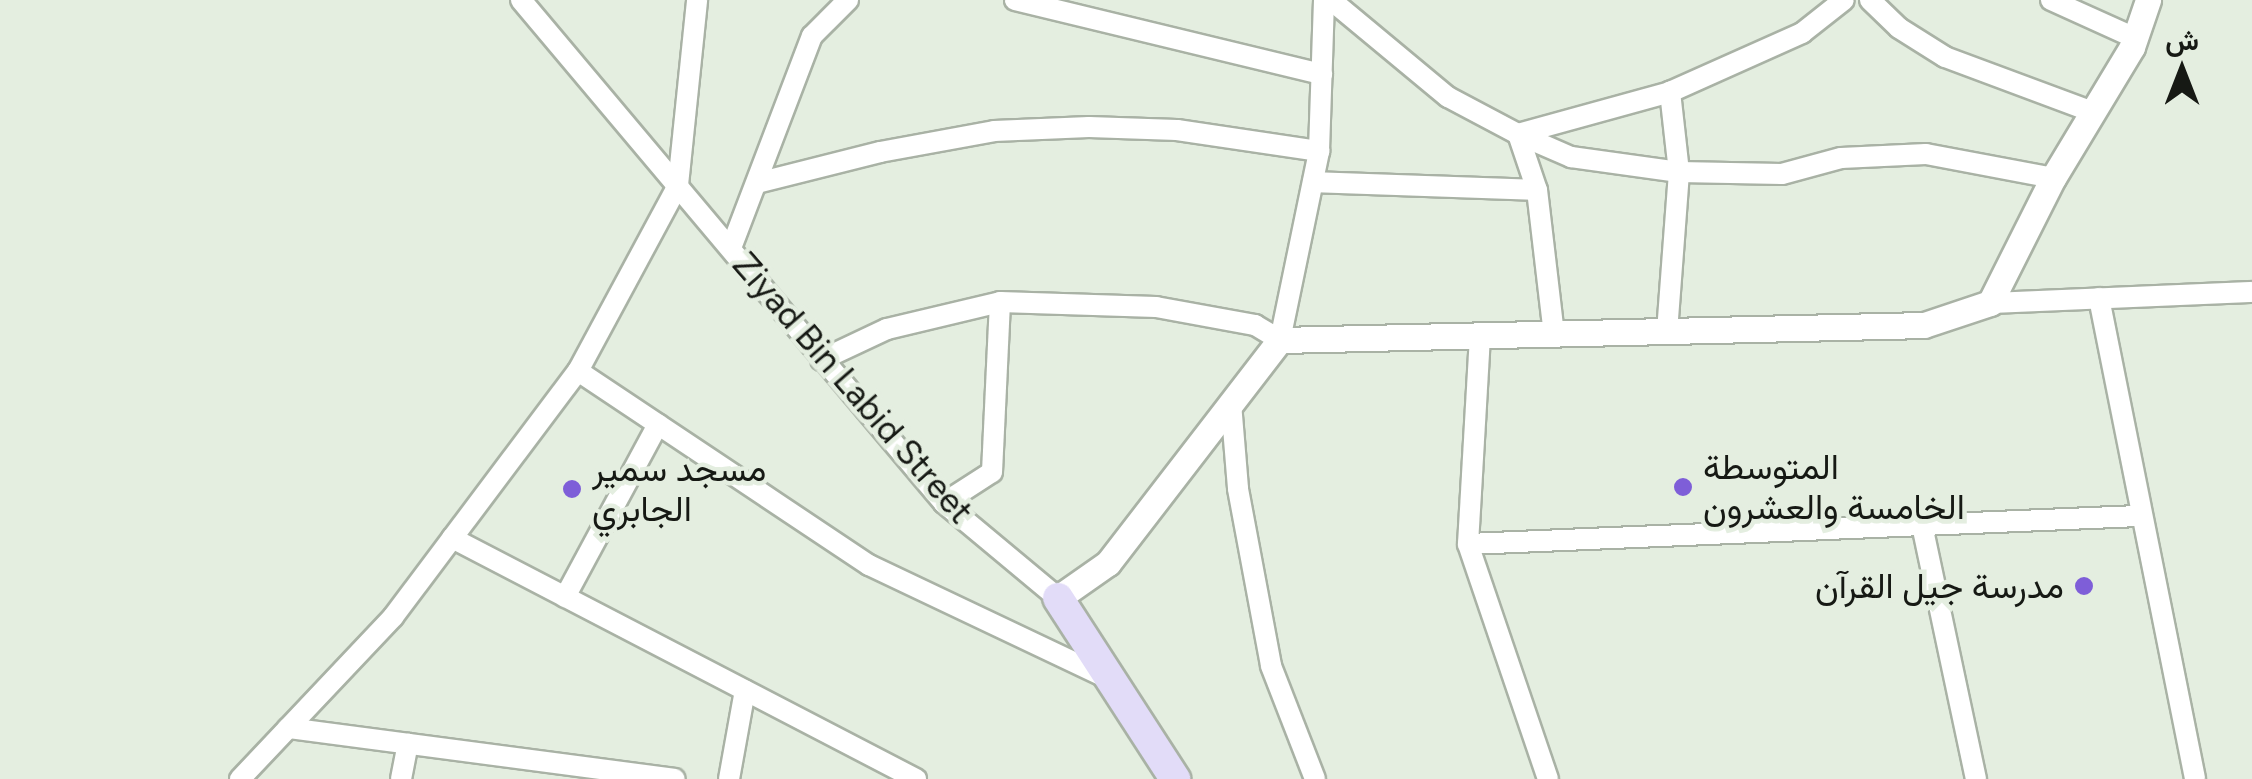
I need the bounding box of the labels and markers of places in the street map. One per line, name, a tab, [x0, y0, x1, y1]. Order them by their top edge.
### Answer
place label: المتوسطة الخامسة والعشرون	[1703, 446, 1965, 528]
place label: مسجد سمير الجابري	[592, 448, 766, 530]
marker: المتوسطة الخامسة والعشرون	[1672, 476, 1694, 498]
marker: مسجد سمير الجابري	[561, 478, 583, 500]
place label: مدرسة جيل القرآن	[1815, 565, 2064, 607]
marker: مدرسة جيل القرآن	[2073, 575, 2095, 597]

